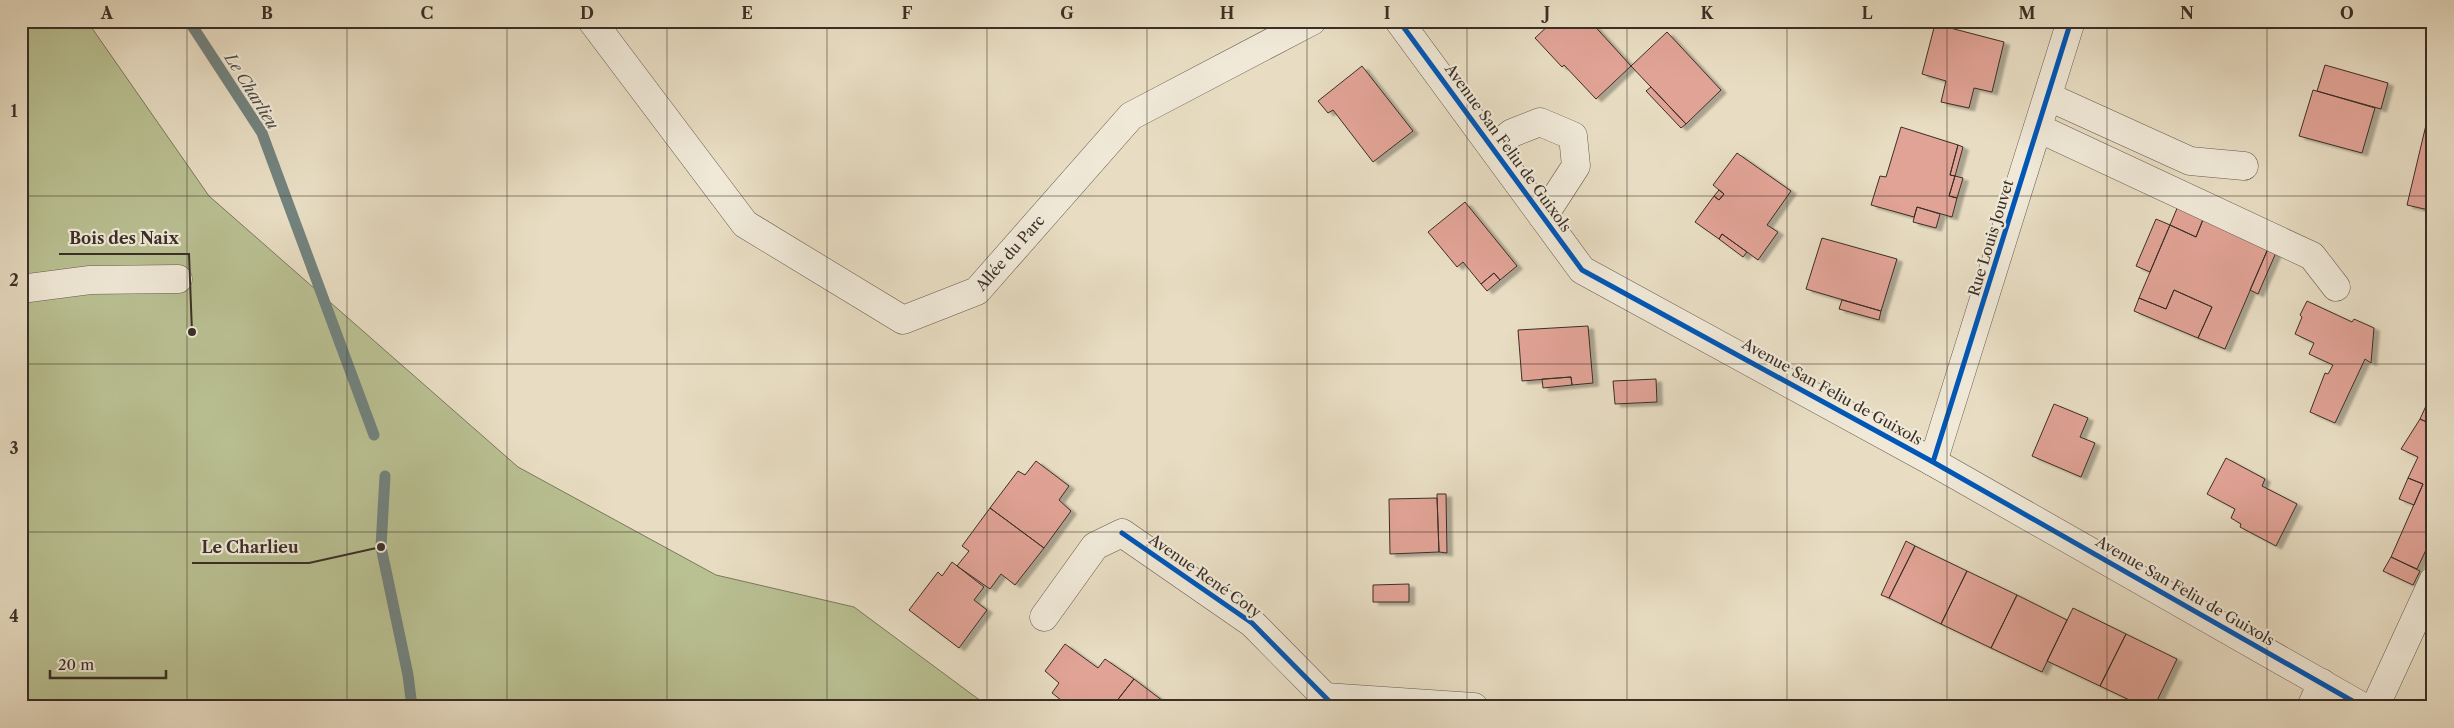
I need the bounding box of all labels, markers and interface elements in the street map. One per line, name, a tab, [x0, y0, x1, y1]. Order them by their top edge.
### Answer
text: A	[100, 3, 114, 23]
text: B	[261, 3, 273, 23]
text: C	[421, 3, 433, 23]
text: D	[580, 3, 594, 23]
text: E	[741, 3, 753, 23]
text: F	[902, 3, 913, 23]
text: G	[1060, 3, 1074, 23]
text: H	[1220, 3, 1234, 23]
text: I	[1384, 3, 1391, 23]
text: J	[1541, 3, 1550, 23]
text: K	[1701, 3, 1715, 23]
text: L	[1861, 3, 1873, 23]
text: M	[2019, 3, 2036, 23]
text: N	[2180, 3, 2194, 23]
text: O	[2340, 3, 2354, 23]
water label: Le Charlieu	[220, 47, 284, 133]
street label: Avenue San Feliu de Guixols	[1440, 59, 1576, 236]
text: 1	[10, 101, 18, 121]
street label: Rue Louis Jouvet	[1964, 177, 2017, 298]
street label: Allée du Parc	[971, 211, 1049, 295]
callout: Bois des Naix	[59, 223, 189, 254]
text: Bois des Naix	[69, 228, 179, 248]
text: 2	[9, 270, 19, 290]
street label: Avenue San Feliu de Guixols	[1738, 333, 1926, 449]
text: 3	[9, 438, 19, 458]
street label: Avenue René Coty	[1145, 529, 1266, 622]
street label: Avenue San Feliu de Guixols	[2092, 531, 2278, 650]
callout: Le Charlieu	[192, 532, 309, 563]
text: Le Charlieu	[201, 537, 299, 557]
text: 4	[9, 606, 19, 626]
scale bar	[50, 648, 166, 680]
text: 20 m	[58, 655, 94, 674]

